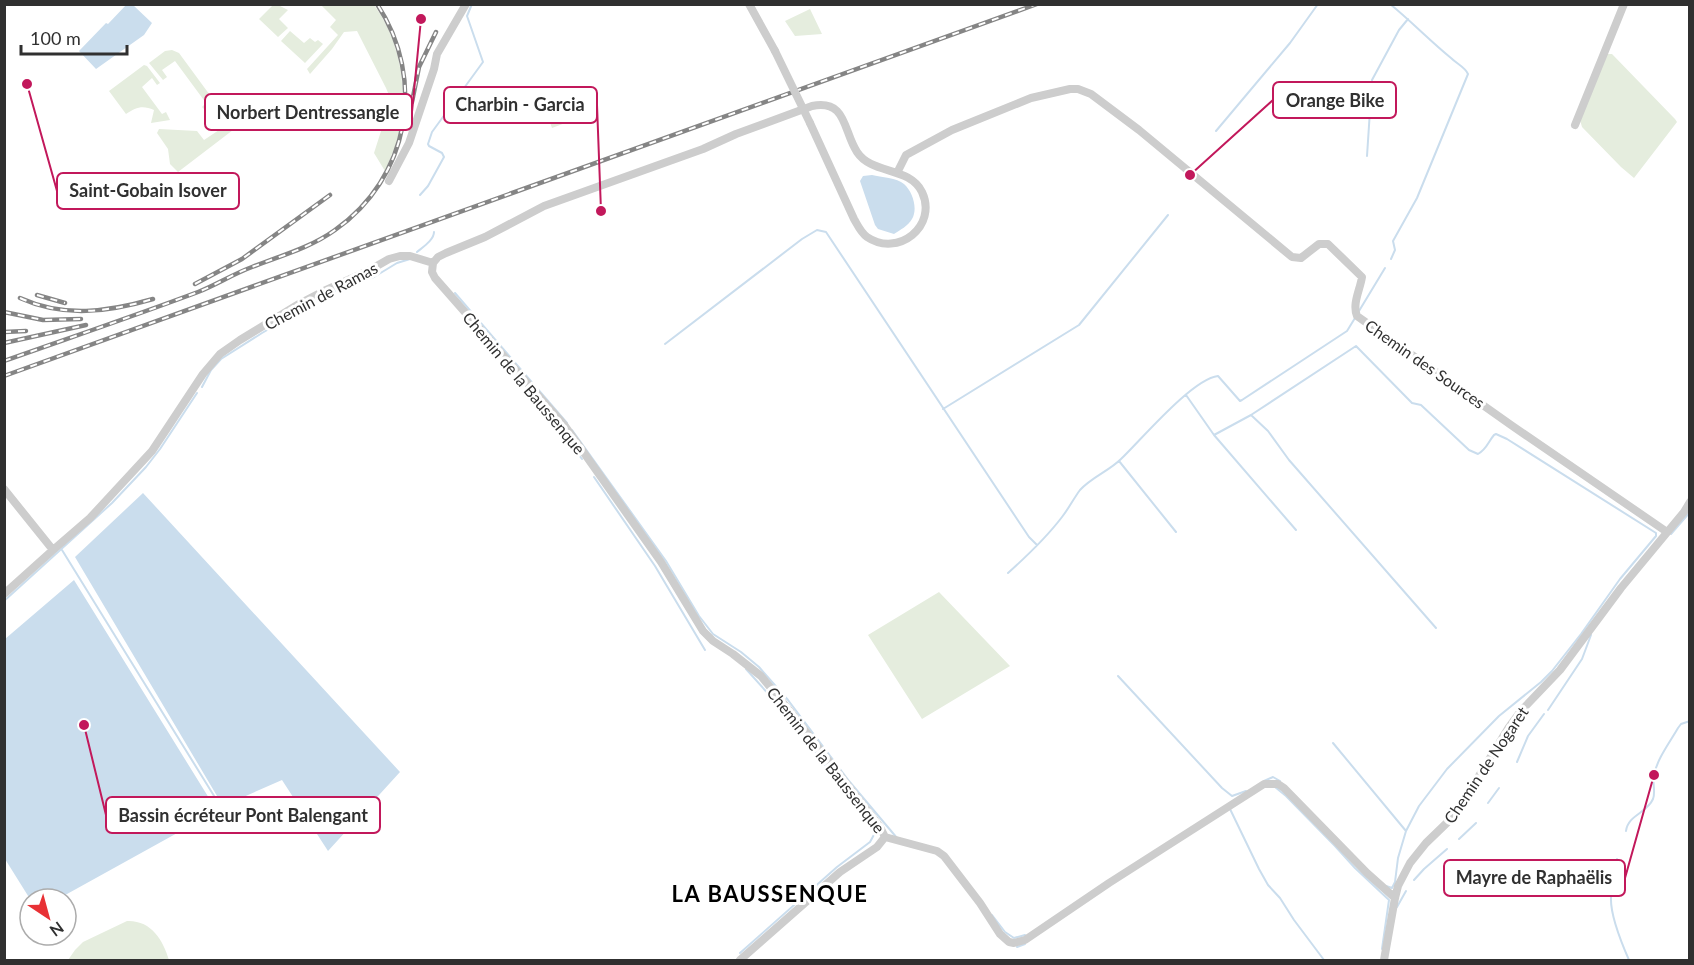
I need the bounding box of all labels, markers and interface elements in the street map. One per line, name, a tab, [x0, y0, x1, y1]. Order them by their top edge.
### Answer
scale bar	[21, 18, 128, 56]
text: 100 m	[30, 27, 81, 49]
callout: Orange Bike	[1273, 82, 1396, 118]
callout: Charbin - Garcia	[444, 87, 597, 123]
text: Orange Bike	[1286, 89, 1385, 111]
text: Charbin - Garcia	[455, 93, 585, 115]
callout: Norbert Dentressangle	[205, 94, 412, 130]
text: Norbert Dentressangle	[217, 101, 400, 123]
callout: Saint-Gobain Isover	[57, 173, 239, 209]
text: Saint-Gobain Isover	[69, 179, 227, 201]
street label: Chemin de Ramas	[261, 258, 381, 333]
street label: Chemin de la Baussenque	[459, 308, 590, 458]
street label: Chemin des Sources	[1362, 315, 1489, 412]
street label: Chemin de la Baussenque	[763, 683, 889, 836]
street label: Chemin de Nogaret	[1440, 703, 1532, 827]
callout: Bassin écréteur Pont Balengant	[106, 797, 380, 833]
text: Bassin écréteur Pont Balengant	[118, 804, 368, 826]
callout: Mayre de Raphaëlis	[1444, 860, 1625, 896]
text: Mayre de Raphaëlis	[1456, 866, 1612, 888]
district label: LA BAUSSENQUE	[672, 880, 868, 907]
north arrow	[18, 887, 78, 947]
text: N	[47, 918, 68, 941]

